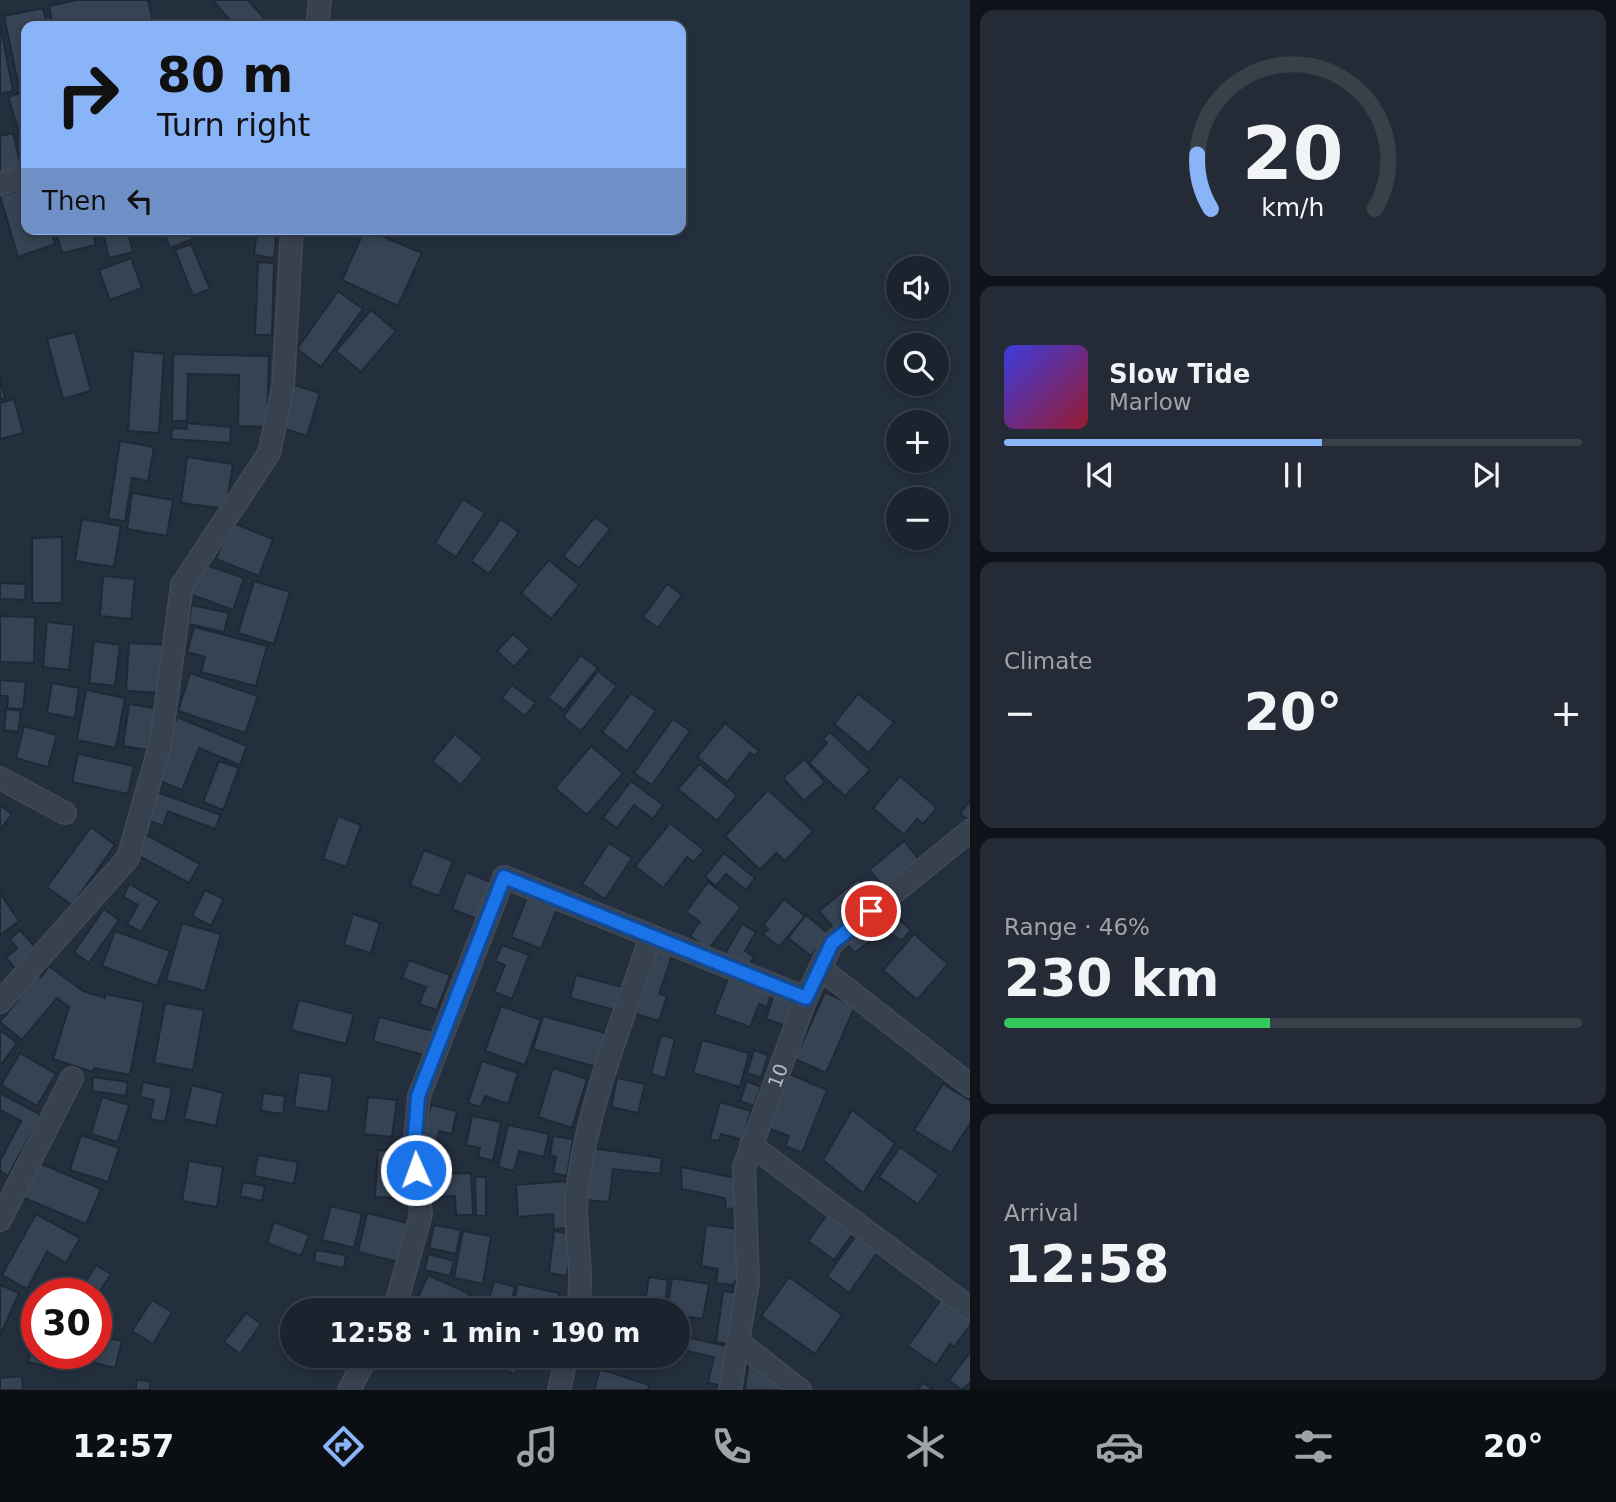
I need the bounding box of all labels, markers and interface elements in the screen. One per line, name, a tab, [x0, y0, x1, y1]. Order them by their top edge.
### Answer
text: 80 m	[157, 47, 293, 104]
icon: right	[42, 49, 133, 140]
text: Turn right	[157, 106, 310, 144]
text: 20	[1242, 111, 1344, 196]
icon: left	[121, 182, 159, 220]
text: Then	[42, 186, 107, 216]
text: km/h	[1261, 193, 1325, 222]
map controls	[886, 256, 949, 550]
button: sound	[886, 256, 949, 319]
button: search	[886, 333, 949, 396]
text: Slow Tide	[1109, 359, 1250, 389]
text: Marlow	[1109, 389, 1192, 415]
button: +	[886, 410, 949, 473]
icon: previous	[1081, 456, 1119, 494]
icon: pause	[1274, 456, 1312, 494]
icon: next	[1467, 456, 1505, 494]
button: −	[886, 487, 949, 550]
text: Climate	[1004, 648, 1093, 674]
text: 20°	[1244, 682, 1342, 742]
text: −	[1004, 691, 1036, 735]
text: +	[1550, 691, 1582, 735]
pin	[841, 881, 901, 941]
icon: arrive	[852, 892, 890, 930]
text: Range · 46%	[1004, 914, 1150, 940]
text: 230 km	[1004, 948, 1219, 1008]
street label: 10	[763, 1060, 792, 1091]
position arrow	[379, 1133, 453, 1207]
text: Arrival	[1004, 1200, 1079, 1226]
text: 12:58	[1004, 1234, 1170, 1294]
speed limit sign: 30	[21, 1278, 112, 1369]
text: 12:58 · 1 min · 190 m	[330, 1318, 640, 1348]
icon: directions	[319, 1422, 368, 1471]
icon: music	[513, 1422, 562, 1471]
icon: phone	[707, 1422, 756, 1471]
icon: climate	[901, 1422, 950, 1471]
icon: car	[1095, 1422, 1144, 1471]
icon: filters	[1289, 1422, 1338, 1471]
text: 12:57	[72, 1427, 174, 1465]
text: 20°	[1483, 1427, 1543, 1465]

